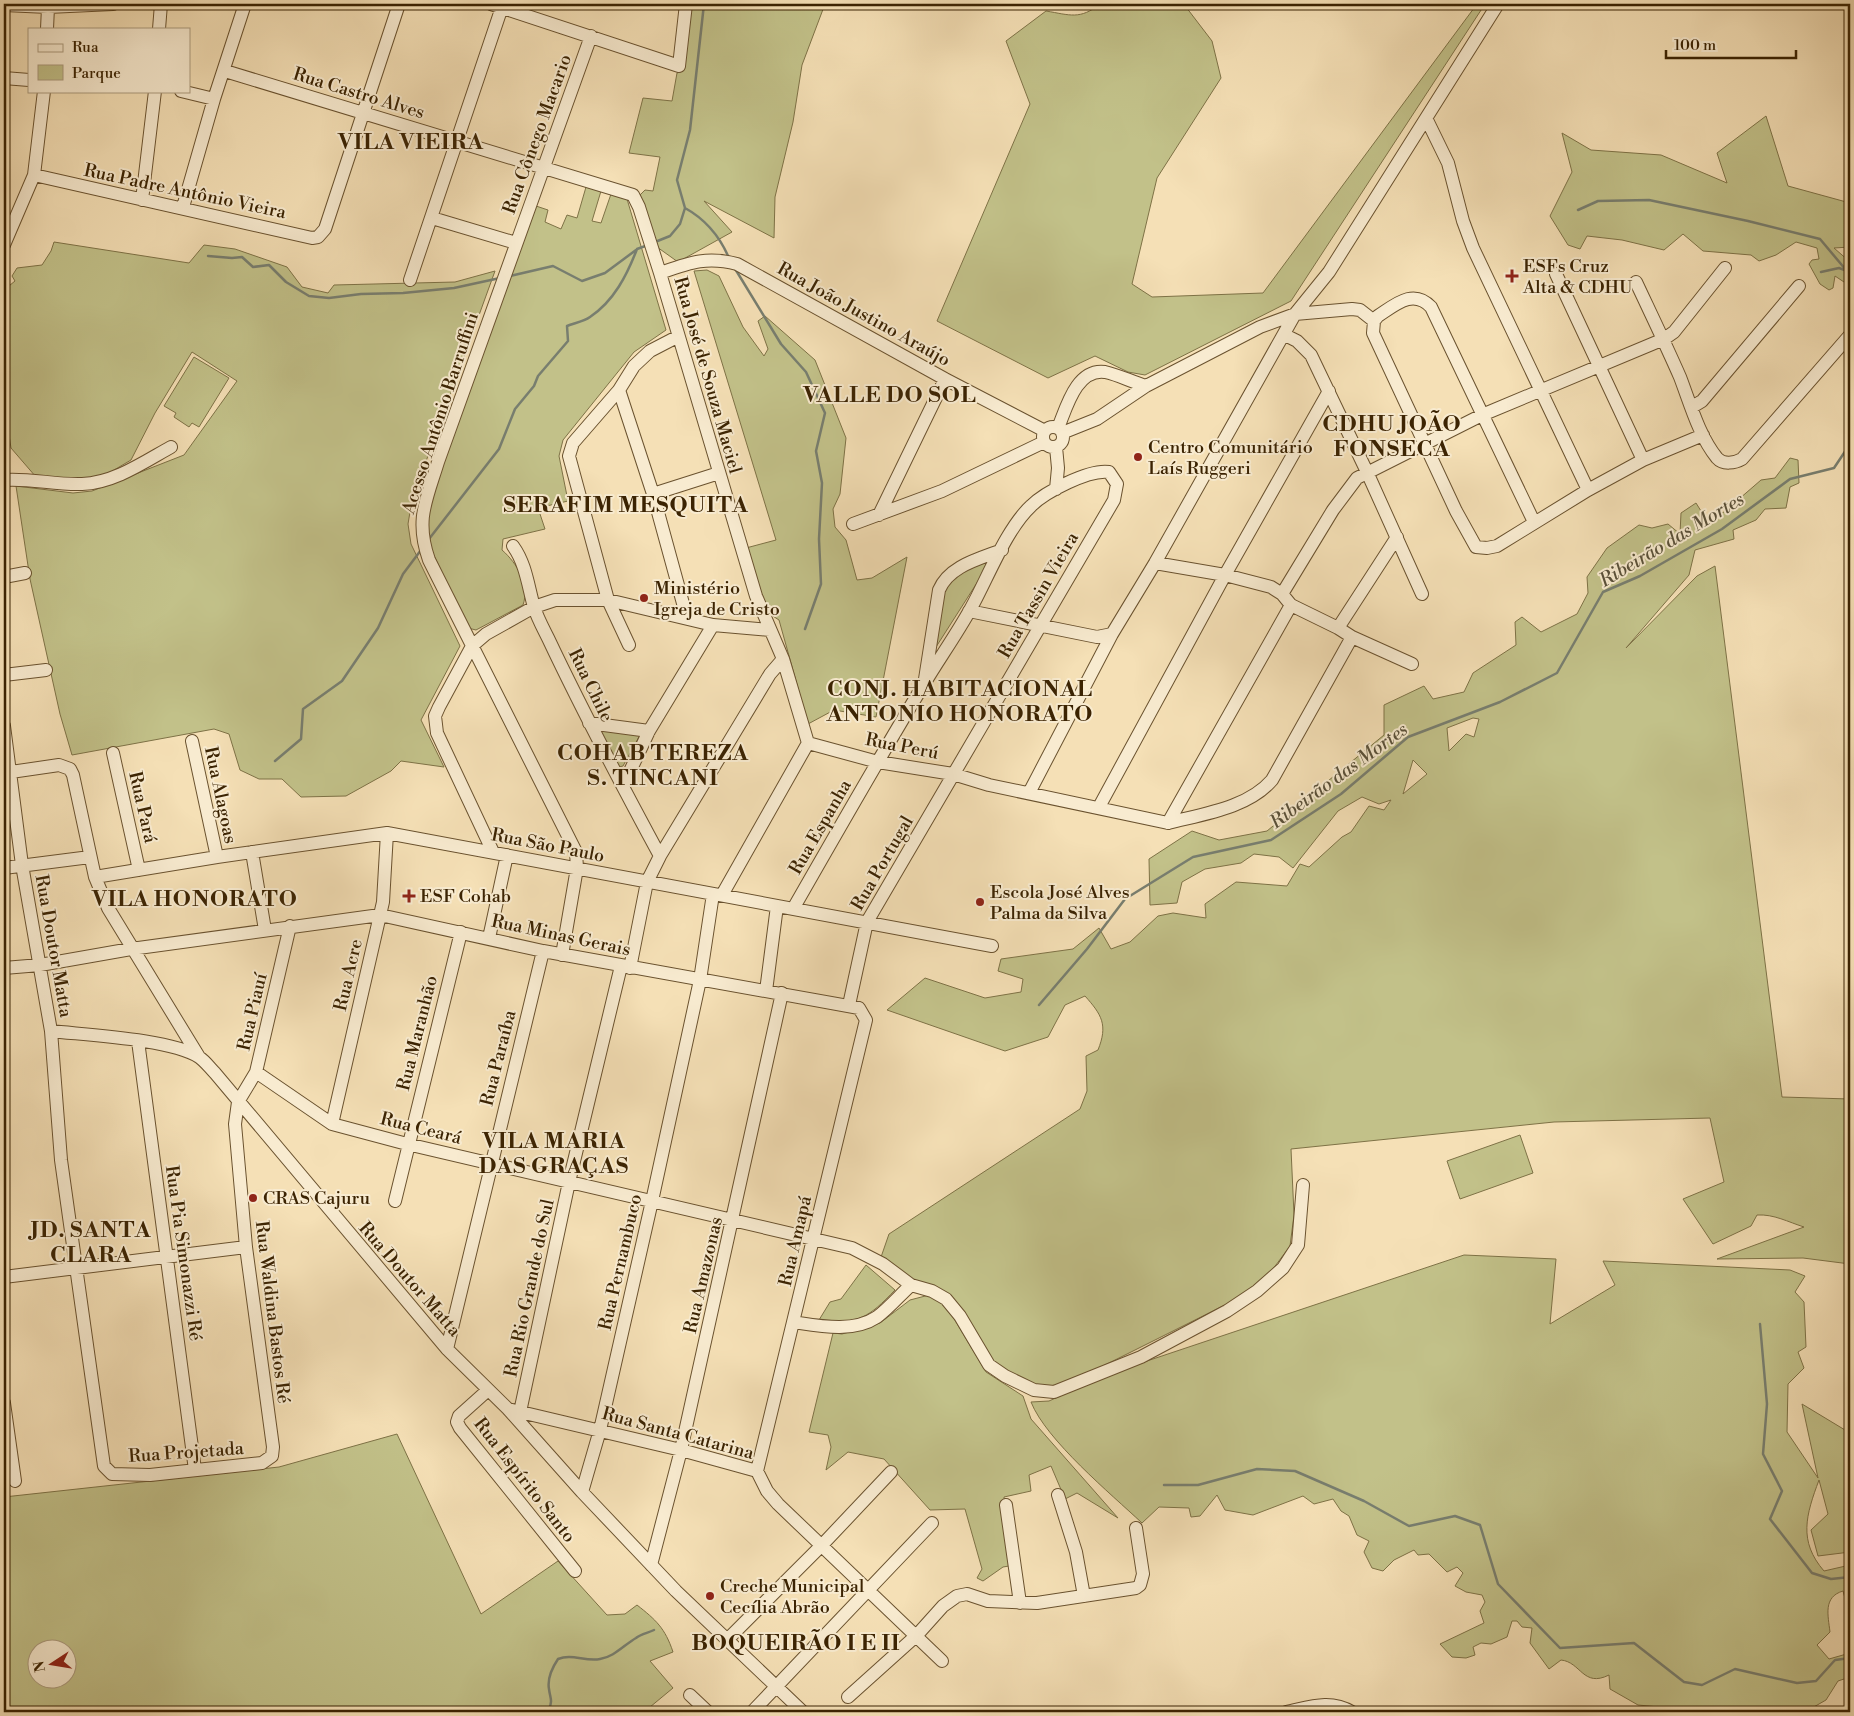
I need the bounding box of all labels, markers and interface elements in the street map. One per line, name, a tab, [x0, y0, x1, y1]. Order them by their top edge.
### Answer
legend	[28, 28, 190, 92]
scale bar	[1666, 28, 1796, 60]
text: 100 m	[1674, 36, 1716, 55]
text: Rua	[72, 38, 99, 57]
street label: Rua Cônego Macario	[498, 51, 577, 217]
street label: Rua Castro Alves	[290, 63, 427, 124]
text: Parque	[72, 64, 121, 83]
district label: VILA VIEIRA	[337, 129, 484, 156]
street label: Rua Padre Antônio Vieira	[82, 159, 289, 224]
place label: ESFs Cruz Alta & CDHU	[1522, 255, 1633, 299]
street label: Rua João Justino Araújo	[773, 257, 954, 372]
marker: ESFs Cruz Alta & CDHU	[1505, 269, 1519, 283]
street label: Rua José de Souza Maciel	[668, 274, 747, 477]
street label: Acesso Antônio Barruffini	[397, 309, 484, 518]
district label: VALLE DO SOL	[802, 382, 977, 409]
district label: CDHU JOÃO FONSECA	[1322, 409, 1462, 463]
place label: Centro Comunitário Laís Ruggeri	[1148, 436, 1313, 480]
marker: Centro Comunitário Laís Ruggeri	[1132, 451, 1144, 463]
water label: Ribeirão das Mortes	[1594, 487, 1748, 593]
district label: SERAFIM MESQUITA	[503, 492, 749, 519]
street label: Rua Tassin Vieira	[993, 527, 1084, 662]
place label: Ministério Igreja de Cristo	[654, 577, 780, 621]
marker: Ministério Igreja de Cristo	[638, 592, 650, 604]
street label: Rua Chile	[563, 645, 618, 726]
district label: CONJ. HABITACIONAL ANTONIO HONORATO	[826, 676, 1093, 728]
water label: Ribeirão das Mortes	[1264, 718, 1412, 835]
street label: Rua Perú	[863, 728, 941, 765]
district label: COHAB TEREZA S. TINCANI	[557, 740, 749, 792]
street label: Rua Alagoas	[199, 744, 242, 846]
street label: Rua Pará	[123, 769, 162, 846]
street label: Rua Espanha	[784, 775, 857, 879]
street label: Rua Portugal	[846, 811, 919, 915]
street label: Rua São Paulo	[489, 823, 607, 868]
street label: Rua Doutor Matta	[30, 873, 78, 1020]
place label: Escola José Alves Palma da Silva	[990, 881, 1130, 925]
place label: ESF Cohab	[420, 885, 511, 908]
district label: VILA HONORATO	[91, 886, 298, 913]
marker: ESF Cohab	[402, 889, 416, 903]
marker: Escola José Alves Palma da Silva	[974, 896, 986, 908]
street label: Rua Minas Gerais	[489, 909, 633, 962]
street label: Rua Acre	[329, 937, 368, 1013]
street label: Rua Piauí	[232, 970, 273, 1053]
street label: Rua Maranhão	[392, 973, 443, 1093]
street label: Rua Paraíba	[475, 1007, 522, 1109]
street label: Rua Ceará	[378, 1107, 465, 1150]
district label: VILA MARIA DAS GRAÇAS	[479, 1128, 629, 1180]
street label: Rua Pia Simonazzi Ré	[160, 1164, 207, 1342]
place label: CRAS Cajuru	[263, 1187, 371, 1210]
marker: CRAS Cajuru	[247, 1192, 259, 1204]
street label: Rua Pernambuco	[594, 1192, 647, 1333]
street label: Rua Amapá	[774, 1193, 817, 1289]
street label: Rua Rio Grande do Sul	[499, 1196, 560, 1379]
street label: Rua Amazonas	[679, 1214, 728, 1336]
district label: JD. SANTA CLARA	[28, 1217, 152, 1269]
street label: Rua Doutor Matta	[353, 1217, 466, 1342]
street label: Rua Waldina Bastos Ré	[250, 1219, 295, 1405]
street label: Rua Santa Catarina	[599, 1402, 757, 1465]
street label: Rua Espírito Santo	[469, 1413, 581, 1547]
street label: Rua Projetada	[128, 1437, 245, 1468]
place label: Creche Municipal Cecília Abrão	[720, 1575, 865, 1619]
marker: Creche Municipal Cecília Abrão	[704, 1590, 716, 1602]
district label: BOQUEIRÃO I E II	[691, 1628, 901, 1657]
north arrow	[28, 1638, 78, 1688]
text: N	[30, 1659, 50, 1674]

